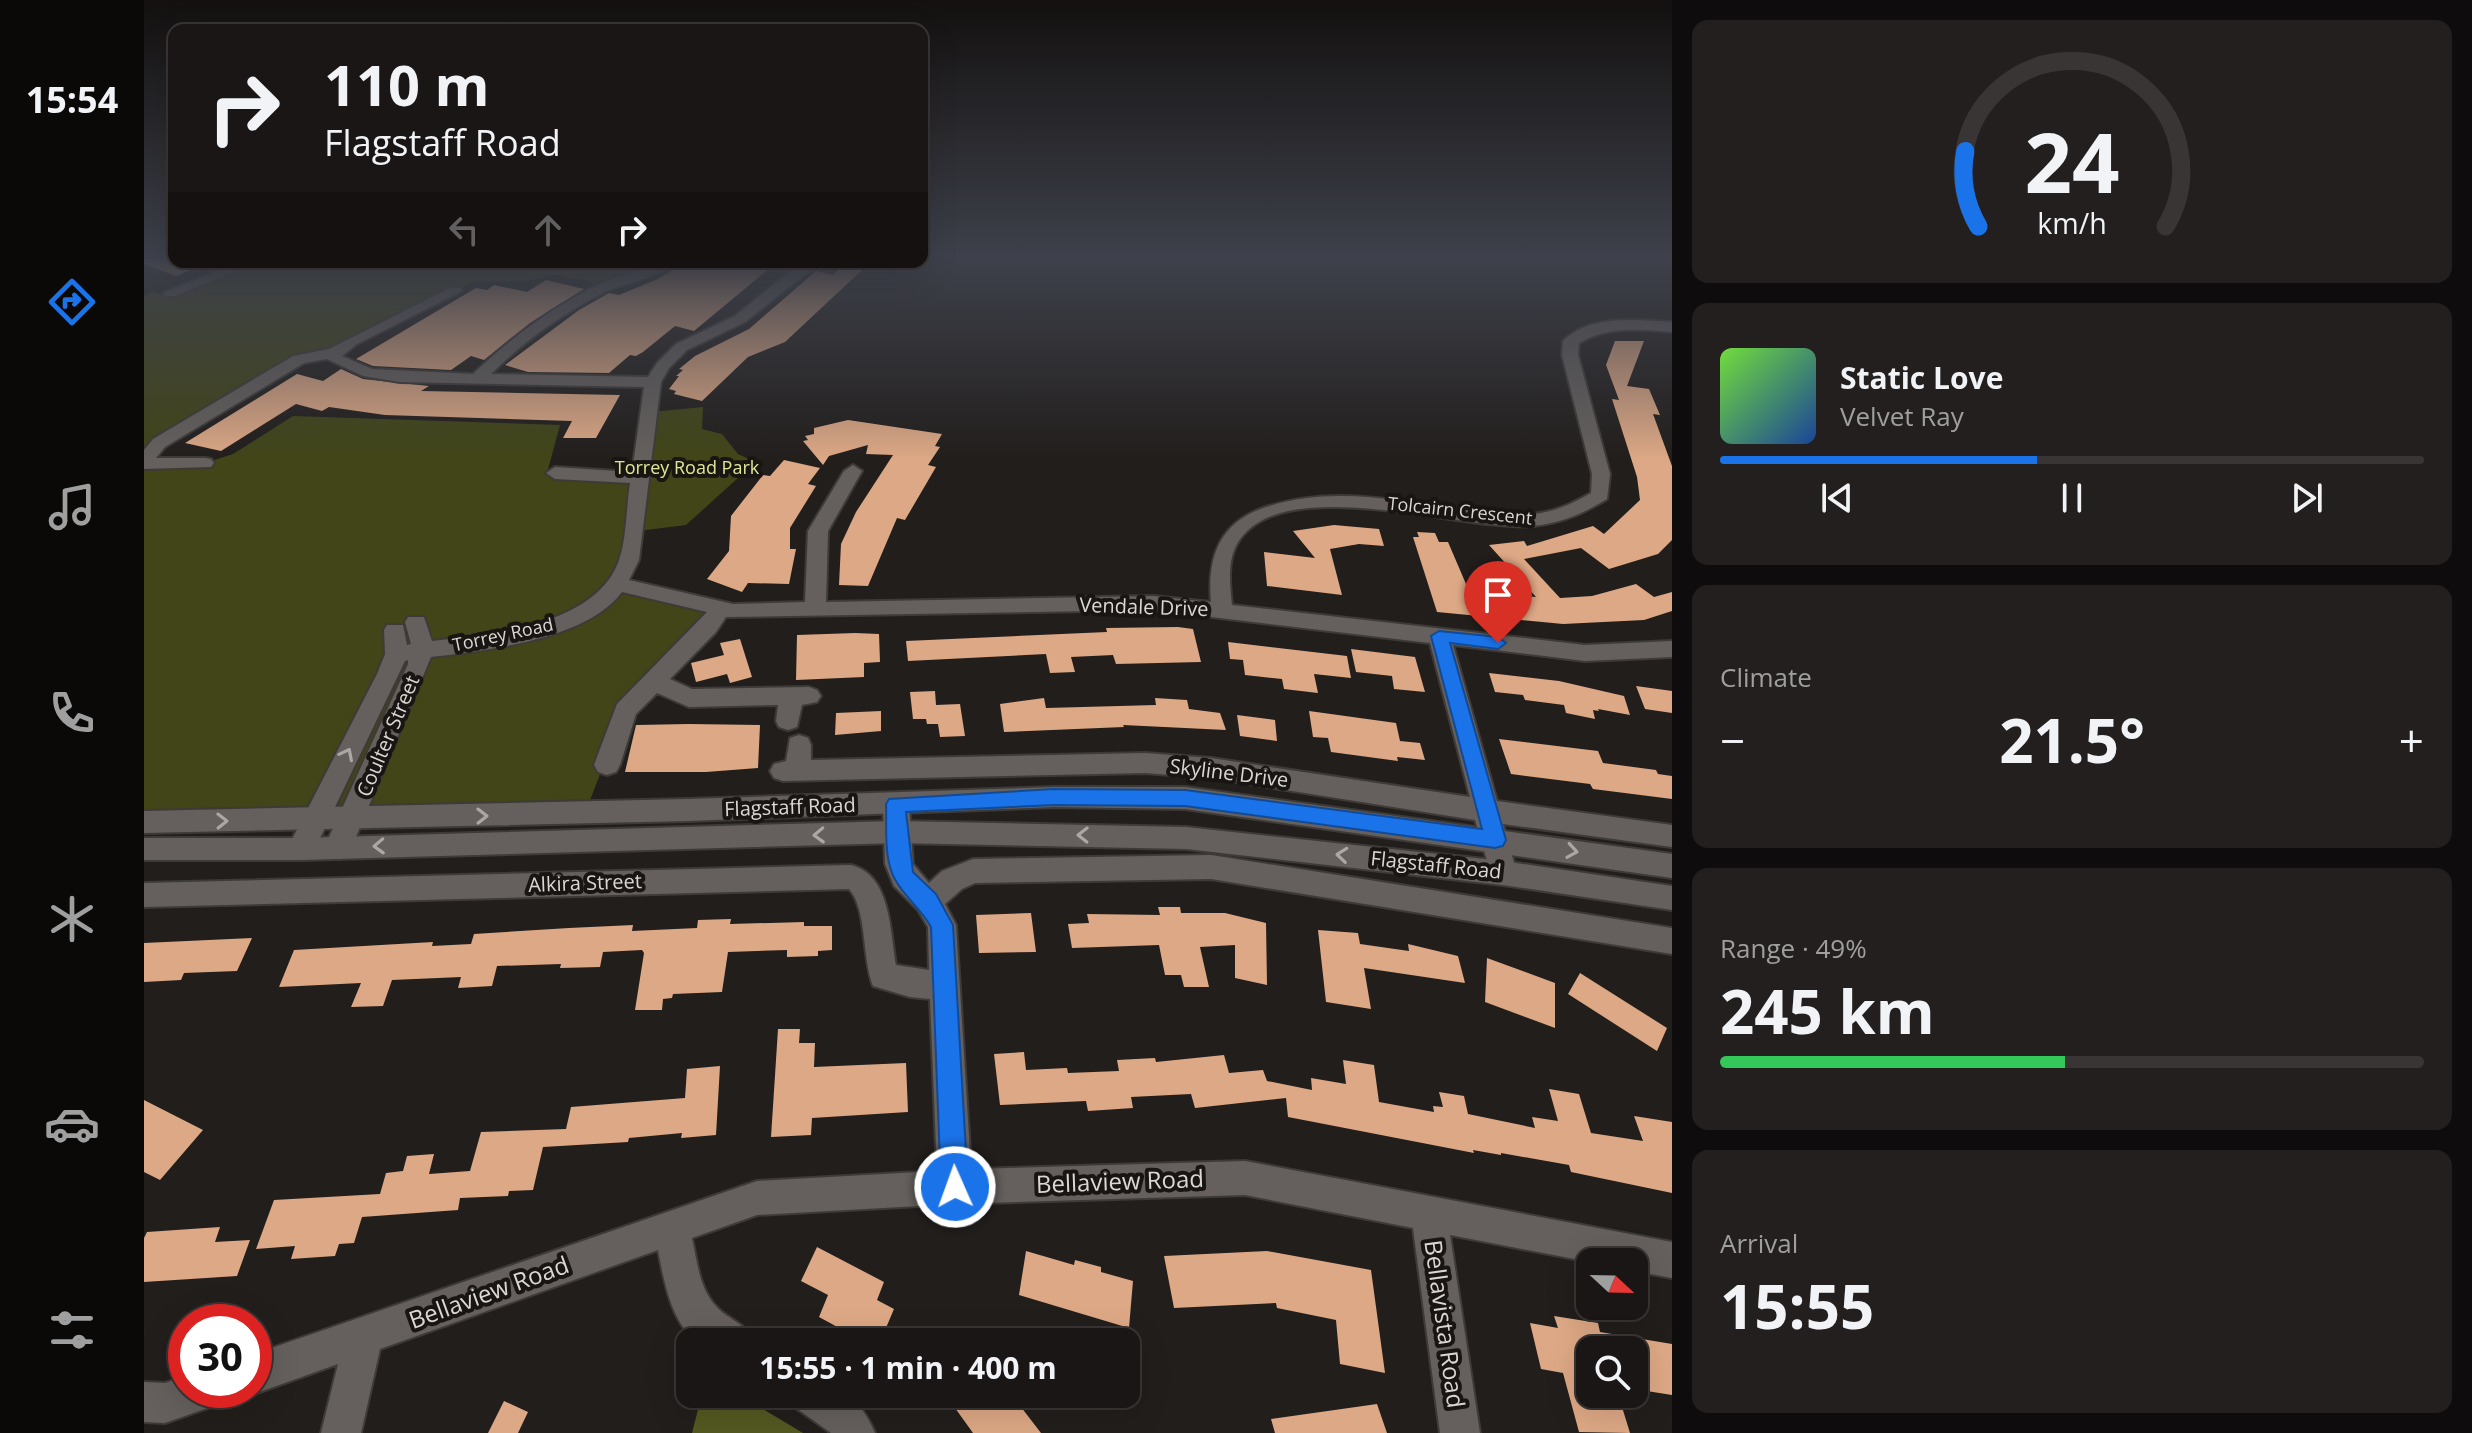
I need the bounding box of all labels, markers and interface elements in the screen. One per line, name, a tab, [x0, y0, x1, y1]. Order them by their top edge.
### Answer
text: 110 m	[324, 46, 490, 122]
icon: right	[192, 56, 296, 160]
text: 15:54	[26, 75, 118, 124]
text: 24	[2024, 104, 2120, 217]
text: Flagstaff Road	[324, 118, 561, 167]
text: km/h	[2037, 203, 2107, 242]
icon: left	[442, 208, 486, 252]
icon: ahead	[526, 208, 570, 252]
icon: right	[610, 208, 654, 252]
icon: directions	[44, 274, 100, 330]
text: Static Love	[1840, 357, 2003, 398]
text: Velvet Ray	[1840, 398, 1964, 434]
park label: Torrey Road Park	[615, 455, 760, 479]
icon: previous	[1815, 476, 1859, 520]
icon: pause	[2050, 476, 2094, 520]
icon: next	[2285, 476, 2329, 520]
icon: music	[44, 479, 100, 535]
street label: Tolcairn Crescent	[1387, 490, 1534, 530]
pin	[1464, 561, 1532, 643]
icon: arrive	[1476, 573, 1520, 617]
street label: Vendale Drive	[1079, 591, 1209, 622]
street label: Torrey Road	[450, 612, 555, 656]
text: Climate	[1720, 659, 1812, 695]
street label: Coulter Street	[350, 671, 425, 801]
icon: phone	[44, 685, 100, 741]
text: 21.5°	[1999, 699, 2145, 781]
text: −	[1720, 710, 1745, 770]
text: +	[2399, 710, 2424, 770]
one-way arrow	[338, 747, 353, 762]
street label: Skyline Drive	[1168, 752, 1290, 793]
street label: Flagstaff Road	[724, 791, 856, 822]
one-way arrow	[476, 807, 489, 824]
one-way arrow	[216, 812, 229, 830]
one-way arrow	[812, 826, 825, 843]
one-way arrow	[1076, 827, 1089, 844]
one-way arrow	[372, 838, 385, 855]
one-way arrow	[1566, 842, 1579, 859]
street label: Flagstaff Road	[1369, 844, 1503, 885]
one-way arrow	[1335, 846, 1348, 863]
street label: Alkira Street	[528, 867, 642, 898]
icon: climate	[44, 891, 100, 947]
text: Range · 49%	[1720, 930, 1867, 966]
text: 245 km	[1720, 970, 1935, 1052]
icon: car	[44, 1096, 100, 1152]
position arrow	[913, 1145, 997, 1229]
street label: Bellaview Road	[1035, 1161, 1205, 1200]
text: Arrival	[1720, 1225, 1798, 1261]
street label: Bellavista Road	[1417, 1238, 1474, 1410]
street label: Bellaview Road	[404, 1247, 573, 1336]
north arrow	[1576, 1248, 1648, 1320]
map controls	[1576, 1248, 1648, 1408]
text: 15:55	[1720, 1265, 1874, 1347]
icon: filters	[44, 1302, 100, 1358]
speed limit sign: 30	[168, 1304, 272, 1408]
button: search	[1576, 1336, 1648, 1408]
text: 15:55 · 1 min · 400 m	[759, 1347, 1057, 1388]

